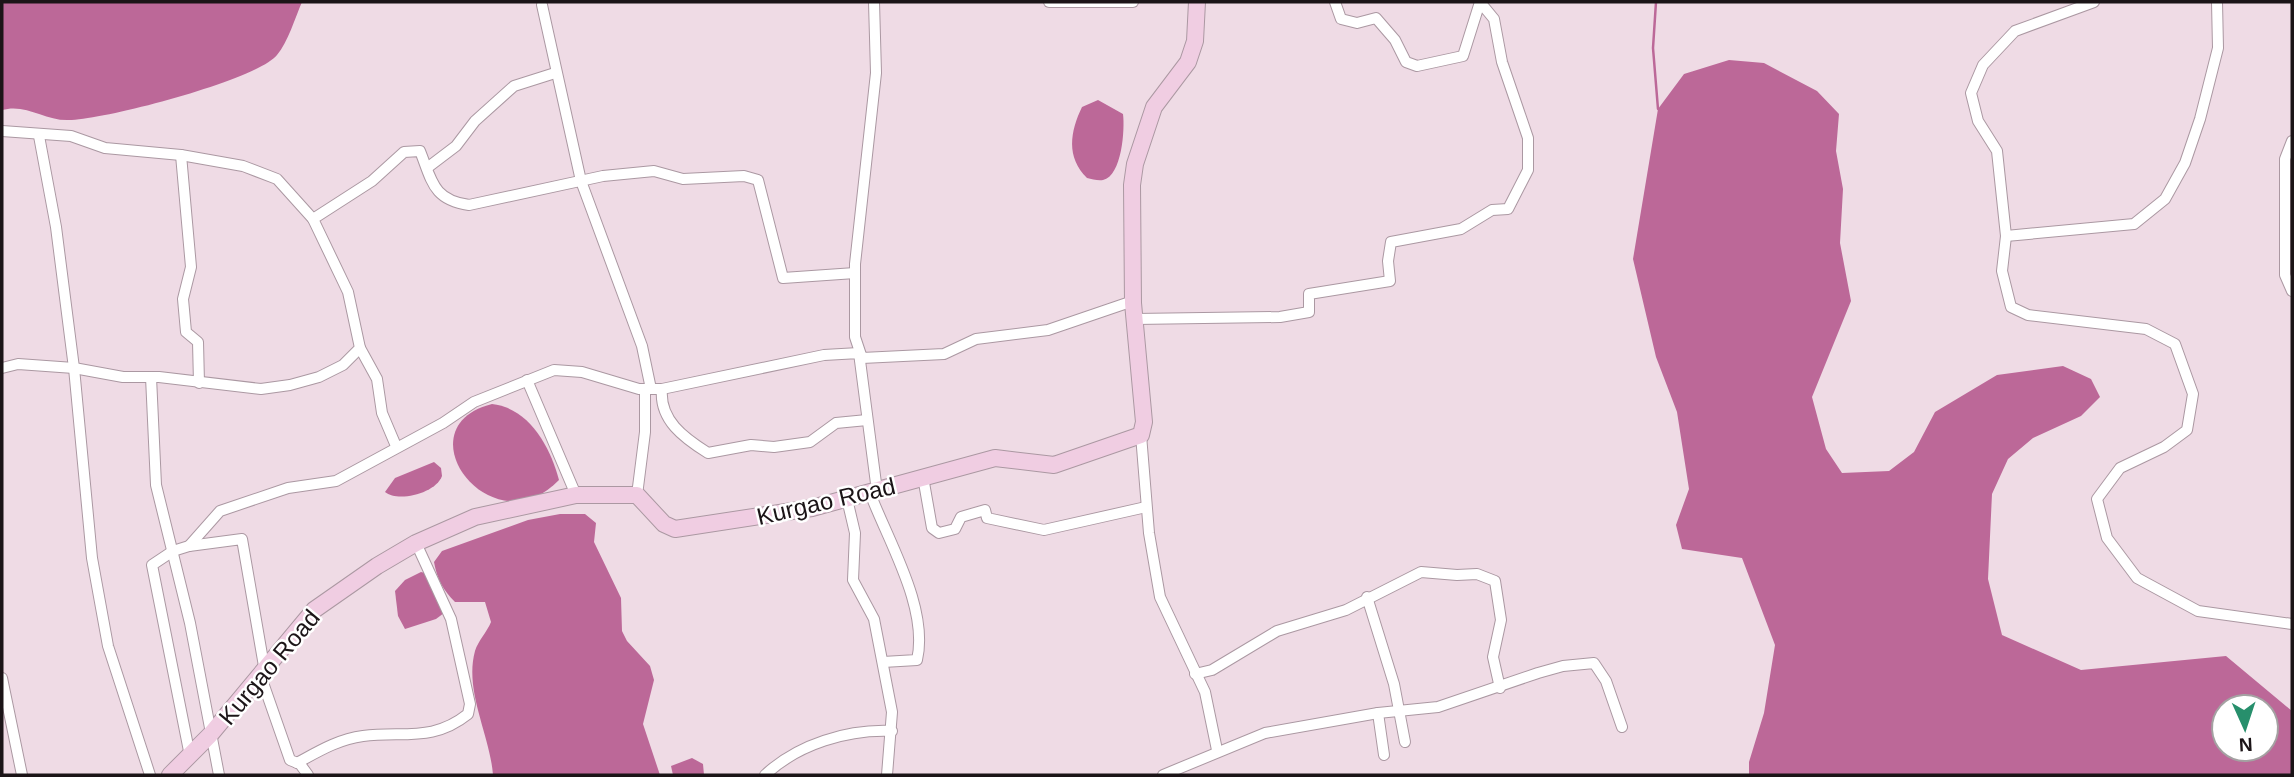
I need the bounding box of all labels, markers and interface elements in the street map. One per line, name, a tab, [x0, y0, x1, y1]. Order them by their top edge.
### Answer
street label: Kurgao Road	[754, 472, 898, 530]
street label: Kurgao Road	[213, 604, 325, 730]
north arrow	[2210, 693, 2280, 763]
text: N	[2238, 734, 2253, 755]

